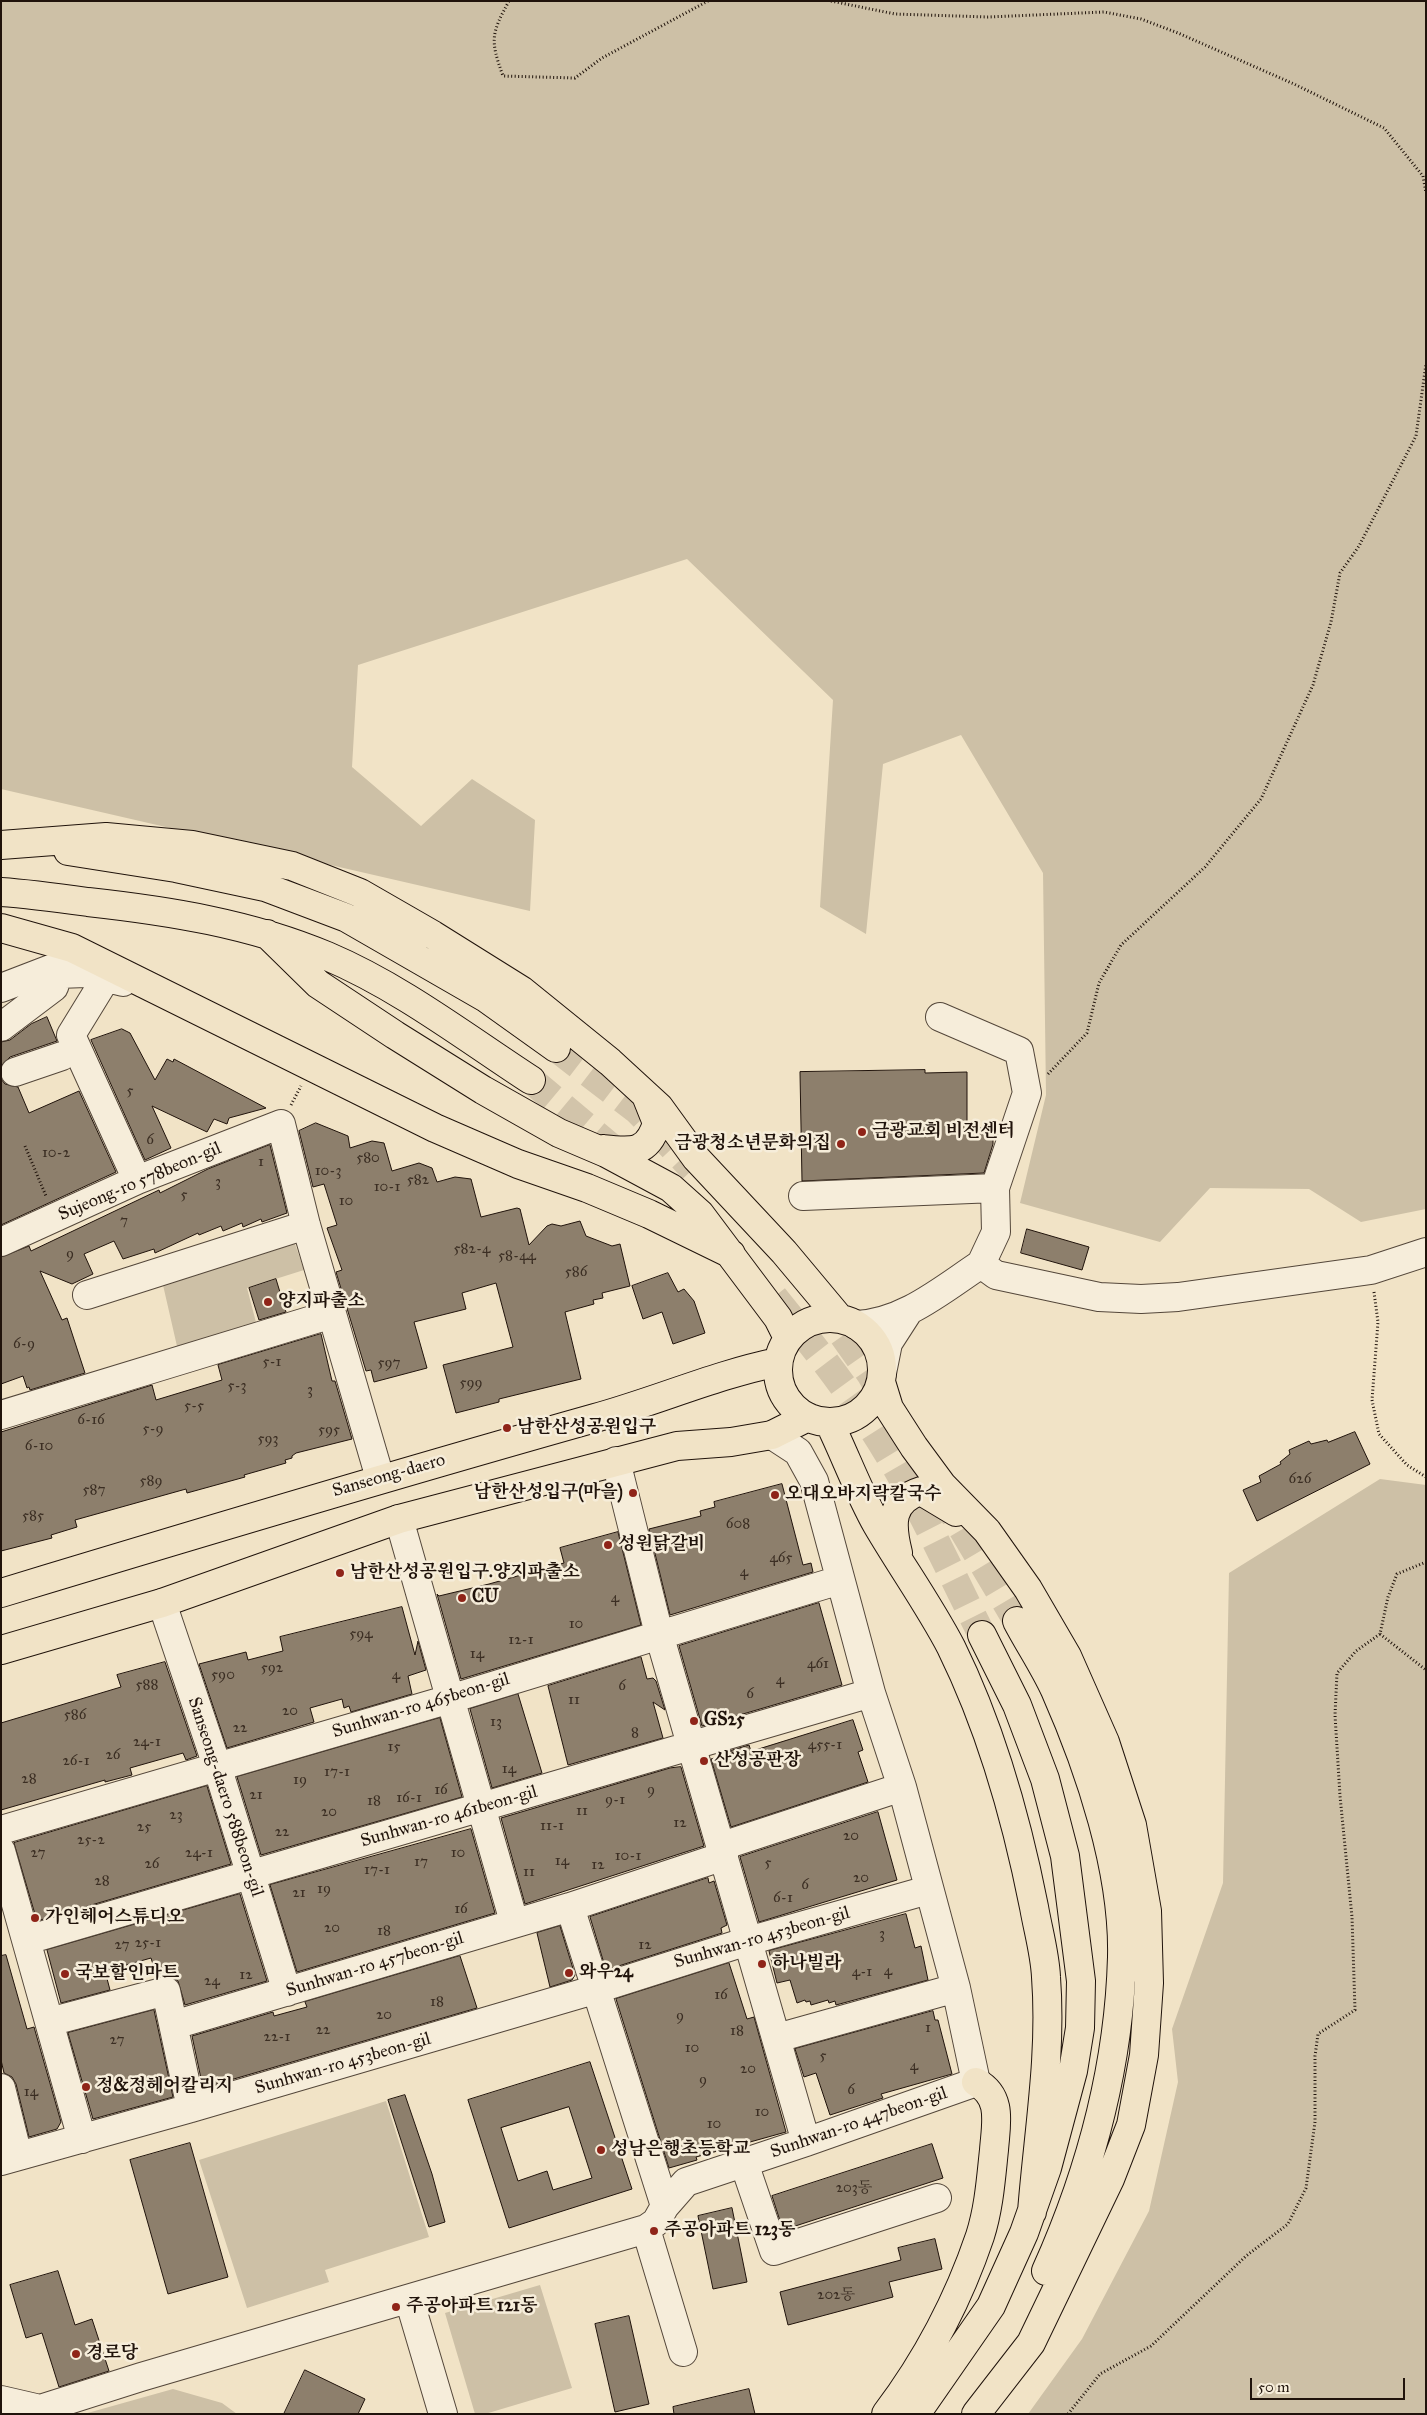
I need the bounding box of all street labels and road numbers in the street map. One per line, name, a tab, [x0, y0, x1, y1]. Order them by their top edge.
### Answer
street label: Sujeong-ro 578beon-gil	[55, 1138, 225, 1226]
street label: Sanseong-daero	[330, 1450, 448, 1502]
street label: Sunhwan-ro 465beon-gil	[330, 1669, 512, 1743]
street label: Sanseong-daero 588beon-gil	[182, 1694, 268, 1900]
street label: Sunhwan-ro 461beon-gil	[358, 1781, 540, 1853]
street label: Sunhwan-ro 453beon-gil	[672, 1903, 852, 1973]
street label: Sunhwan-ro 457beon-gil	[284, 1928, 466, 2002]
street label: Sunhwan-ro 453beon-gil	[253, 2029, 433, 2099]
street label: Sunhwan-ro 447beon-gil	[768, 2083, 950, 2163]

